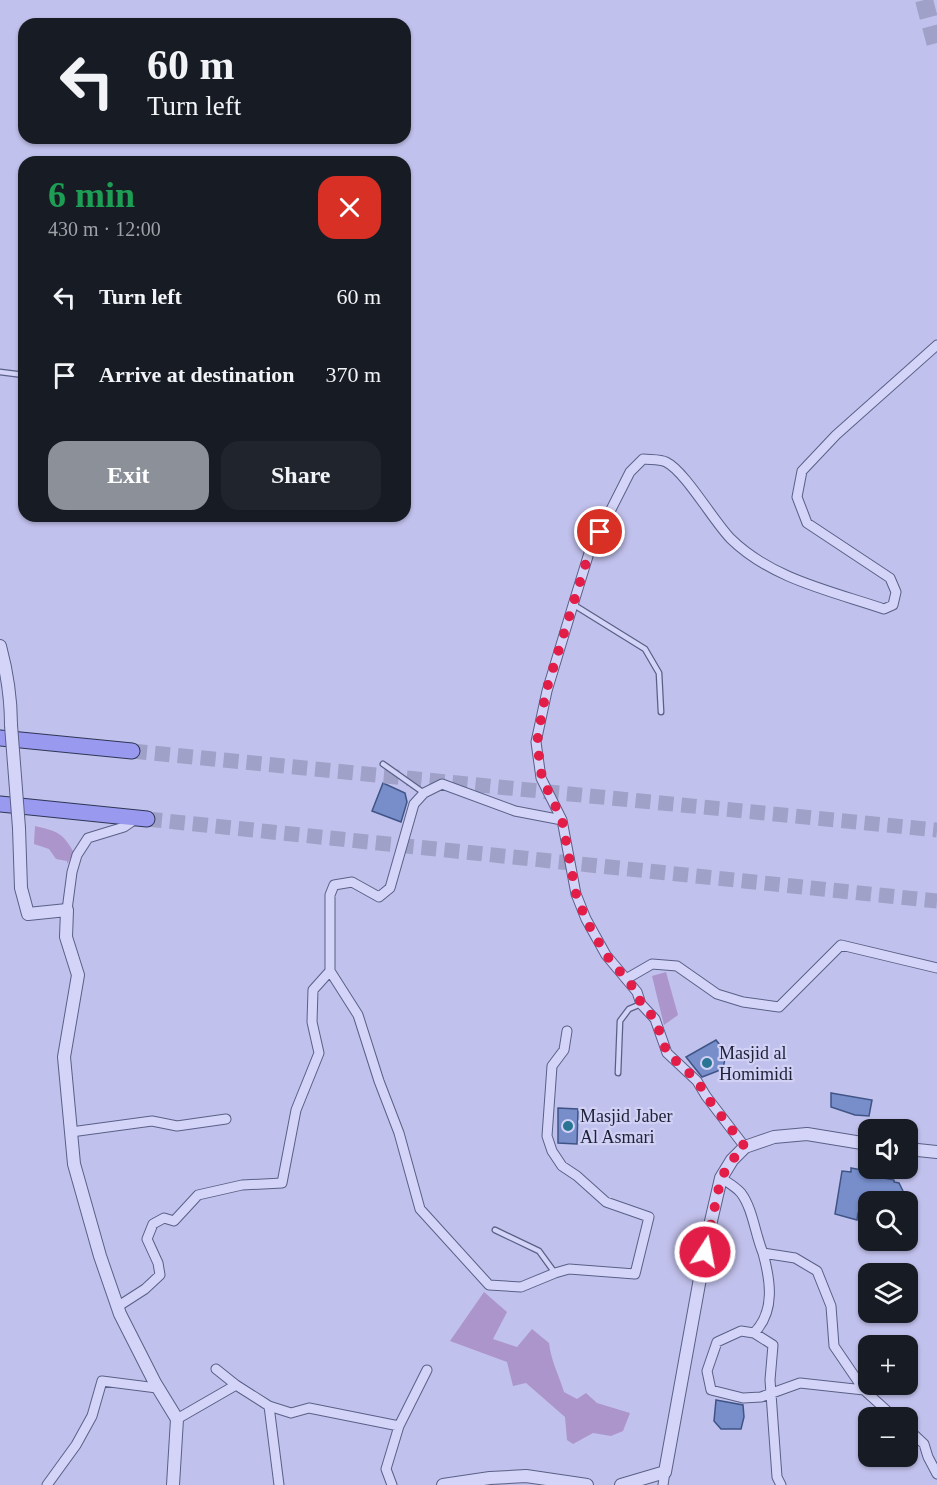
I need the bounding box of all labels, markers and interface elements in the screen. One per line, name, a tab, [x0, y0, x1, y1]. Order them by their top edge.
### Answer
icon: left	[48, 42, 126, 120]
text: 60 m	[147, 42, 235, 88]
text: Turn left	[147, 91, 241, 121]
text: 6 min	[48, 175, 135, 215]
button: close	[318, 176, 381, 239]
text: 430 m · 12:00	[48, 218, 161, 240]
icon: left	[48, 281, 81, 314]
text: Turn left	[99, 284, 182, 309]
text: 60 m	[336, 284, 381, 309]
icon: arrive	[48, 359, 81, 392]
text: Arrive at destination	[99, 362, 295, 387]
text: 370 m	[325, 362, 381, 387]
button: Exit	[48, 441, 209, 510]
button: Share	[221, 441, 381, 510]
pin	[574, 506, 625, 557]
icon: arrive	[583, 515, 616, 548]
place label: Masjid al Homimidi	[719, 1043, 793, 1084]
marker: Masjid al Homimidi	[700, 1056, 714, 1070]
place label: Masjid Jaber Al Asmari	[580, 1106, 672, 1147]
marker: Masjid Jaber Al Asmari	[561, 1119, 575, 1133]
map controls	[858, 1119, 918, 1467]
button: sound	[858, 1119, 918, 1179]
button: search	[858, 1191, 918, 1251]
position arrow	[673, 1220, 737, 1284]
button: layers	[858, 1263, 918, 1323]
button: +	[858, 1335, 918, 1395]
button: −	[858, 1407, 918, 1467]

